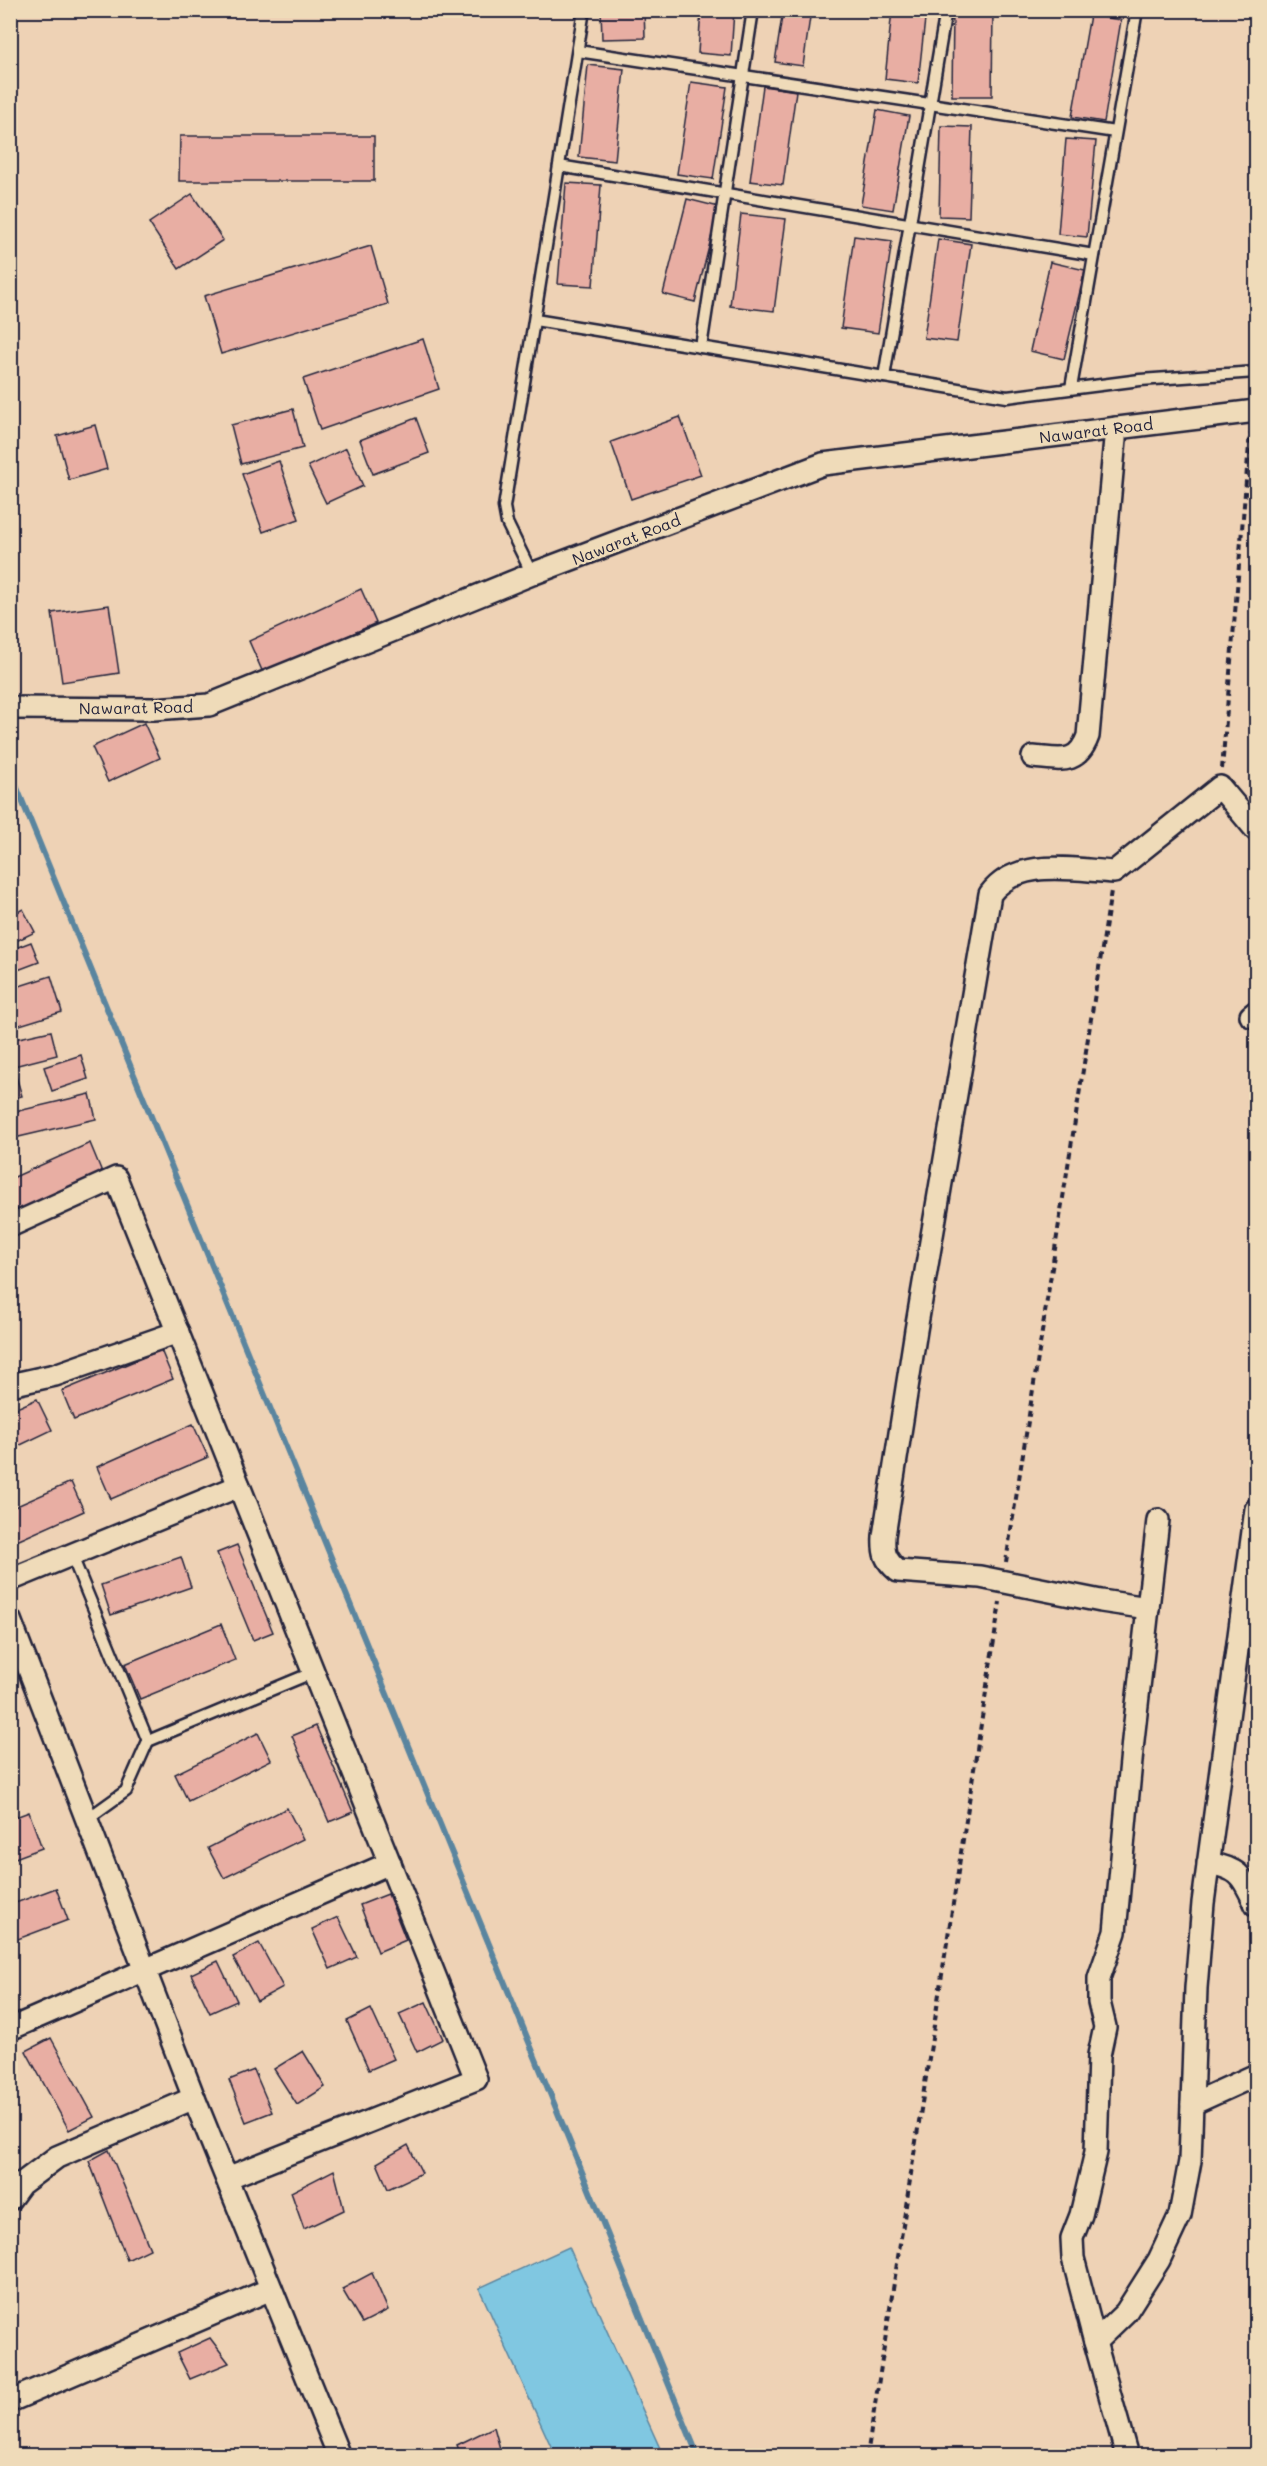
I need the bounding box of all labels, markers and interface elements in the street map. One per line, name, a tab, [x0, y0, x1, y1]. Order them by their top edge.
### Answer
street label: Nawarat Road	[1038, 413, 1154, 447]
street label: Nawarat Road	[569, 509, 683, 569]
street label: Nawarat Road	[79, 696, 193, 718]

